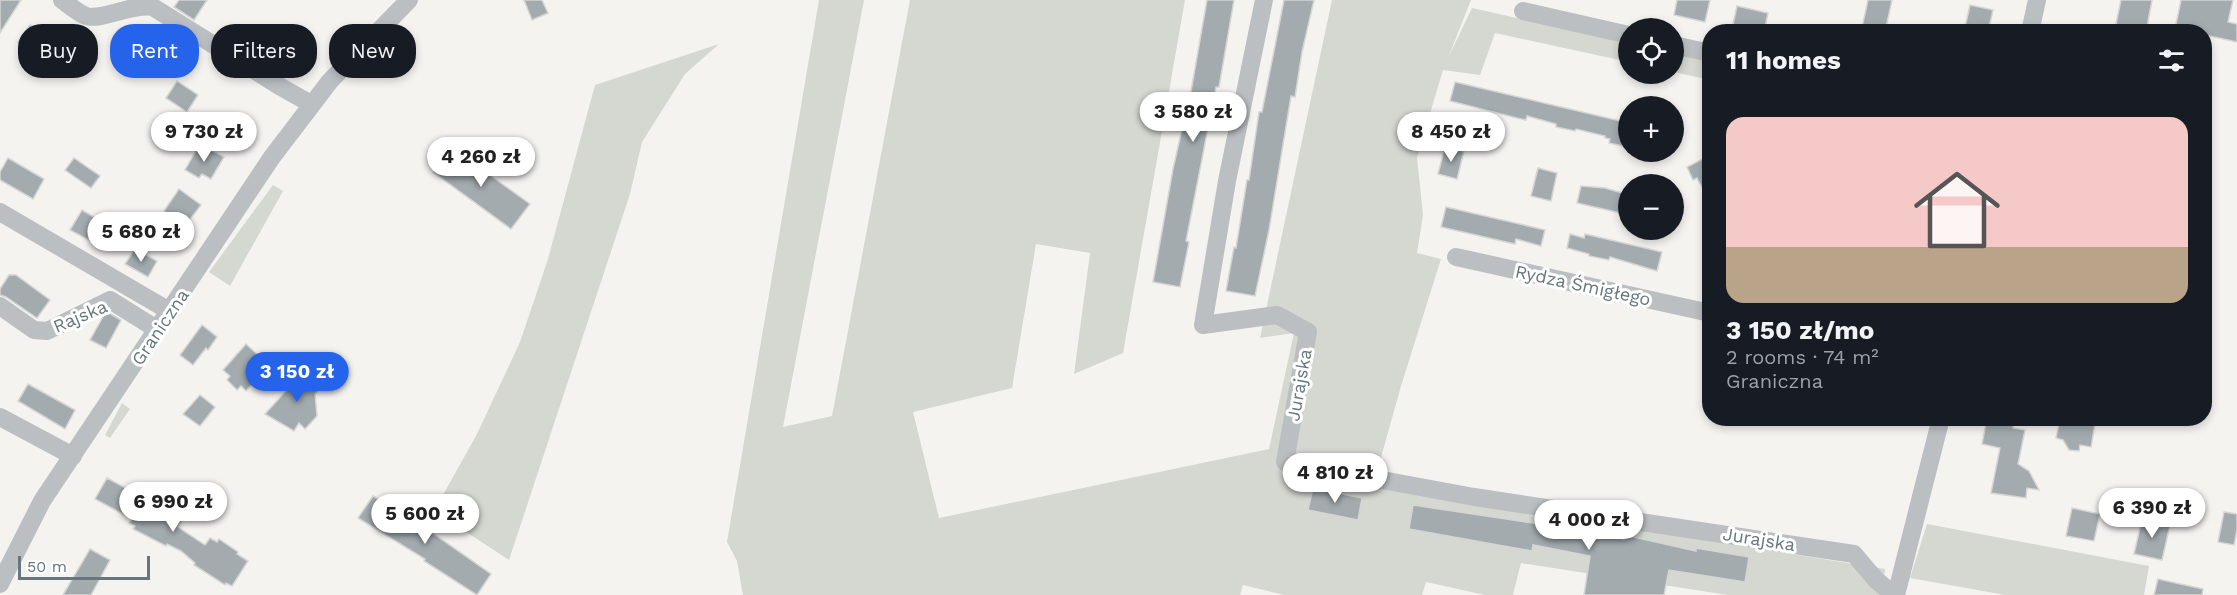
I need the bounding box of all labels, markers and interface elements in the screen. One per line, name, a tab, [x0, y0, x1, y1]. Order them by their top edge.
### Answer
map controls	[1618, 18, 1684, 240]
button: locate	[1618, 18, 1684, 84]
chip: Buy	[18, 24, 98, 78]
chip: Rent	[110, 24, 199, 78]
chip: Filters	[211, 24, 317, 78]
chip: New	[329, 24, 416, 78]
icon: filters	[2155, 44, 2188, 77]
text: 11 homes	[1726, 45, 1841, 75]
pin: 3 580 zł	[1131, 92, 1255, 143]
button: +	[1618, 96, 1684, 162]
text: 3 580 zł	[1154, 99, 1232, 123]
pin: 9 730 zł	[142, 112, 266, 163]
pin: 8 450 zł	[1389, 112, 1513, 163]
text: 9 730 zł	[165, 119, 243, 143]
text: 8 450 zł	[1411, 119, 1491, 143]
pin: 4 260 zł	[419, 137, 543, 188]
text: 4 260 zł	[441, 144, 521, 168]
icon: home	[1903, 156, 2011, 264]
button: −	[1618, 174, 1684, 240]
pin: 5 680 zł	[79, 212, 203, 263]
text: 5 680 zł	[101, 219, 181, 243]
street label: Rydza Śmigłego	[1513, 260, 1653, 310]
street label: Graniczna	[127, 285, 193, 369]
street label: Rajska	[50, 295, 110, 337]
text: 3 150 zł/mo	[1726, 315, 1874, 345]
text: 2 rooms · 74 m²	[1726, 345, 1879, 369]
street label: Jurajska	[1282, 347, 1316, 423]
pin: 3 150 zł	[235, 352, 359, 403]
text: 3 150 zł	[260, 359, 334, 383]
text: Graniczna	[1726, 369, 1823, 393]
pin: 4 810 zł	[1273, 453, 1397, 504]
text: 4 810 zł	[1297, 460, 1373, 484]
pin: 6 990 zł	[111, 482, 235, 533]
pin: 6 390 zł	[2090, 488, 2214, 539]
text: 6 990 zł	[133, 489, 213, 513]
pin: 5 600 zł	[363, 494, 487, 545]
text: 6 390 zł	[2112, 495, 2192, 519]
pin: 4 000 zł	[1527, 500, 1651, 551]
text: 5 600 zł	[385, 501, 465, 525]
text: 4 000 zł	[1548, 507, 1630, 531]
street label: Jurajska	[1721, 523, 1797, 555]
scale bar	[18, 553, 150, 580]
text: 50 m	[27, 557, 67, 576]

